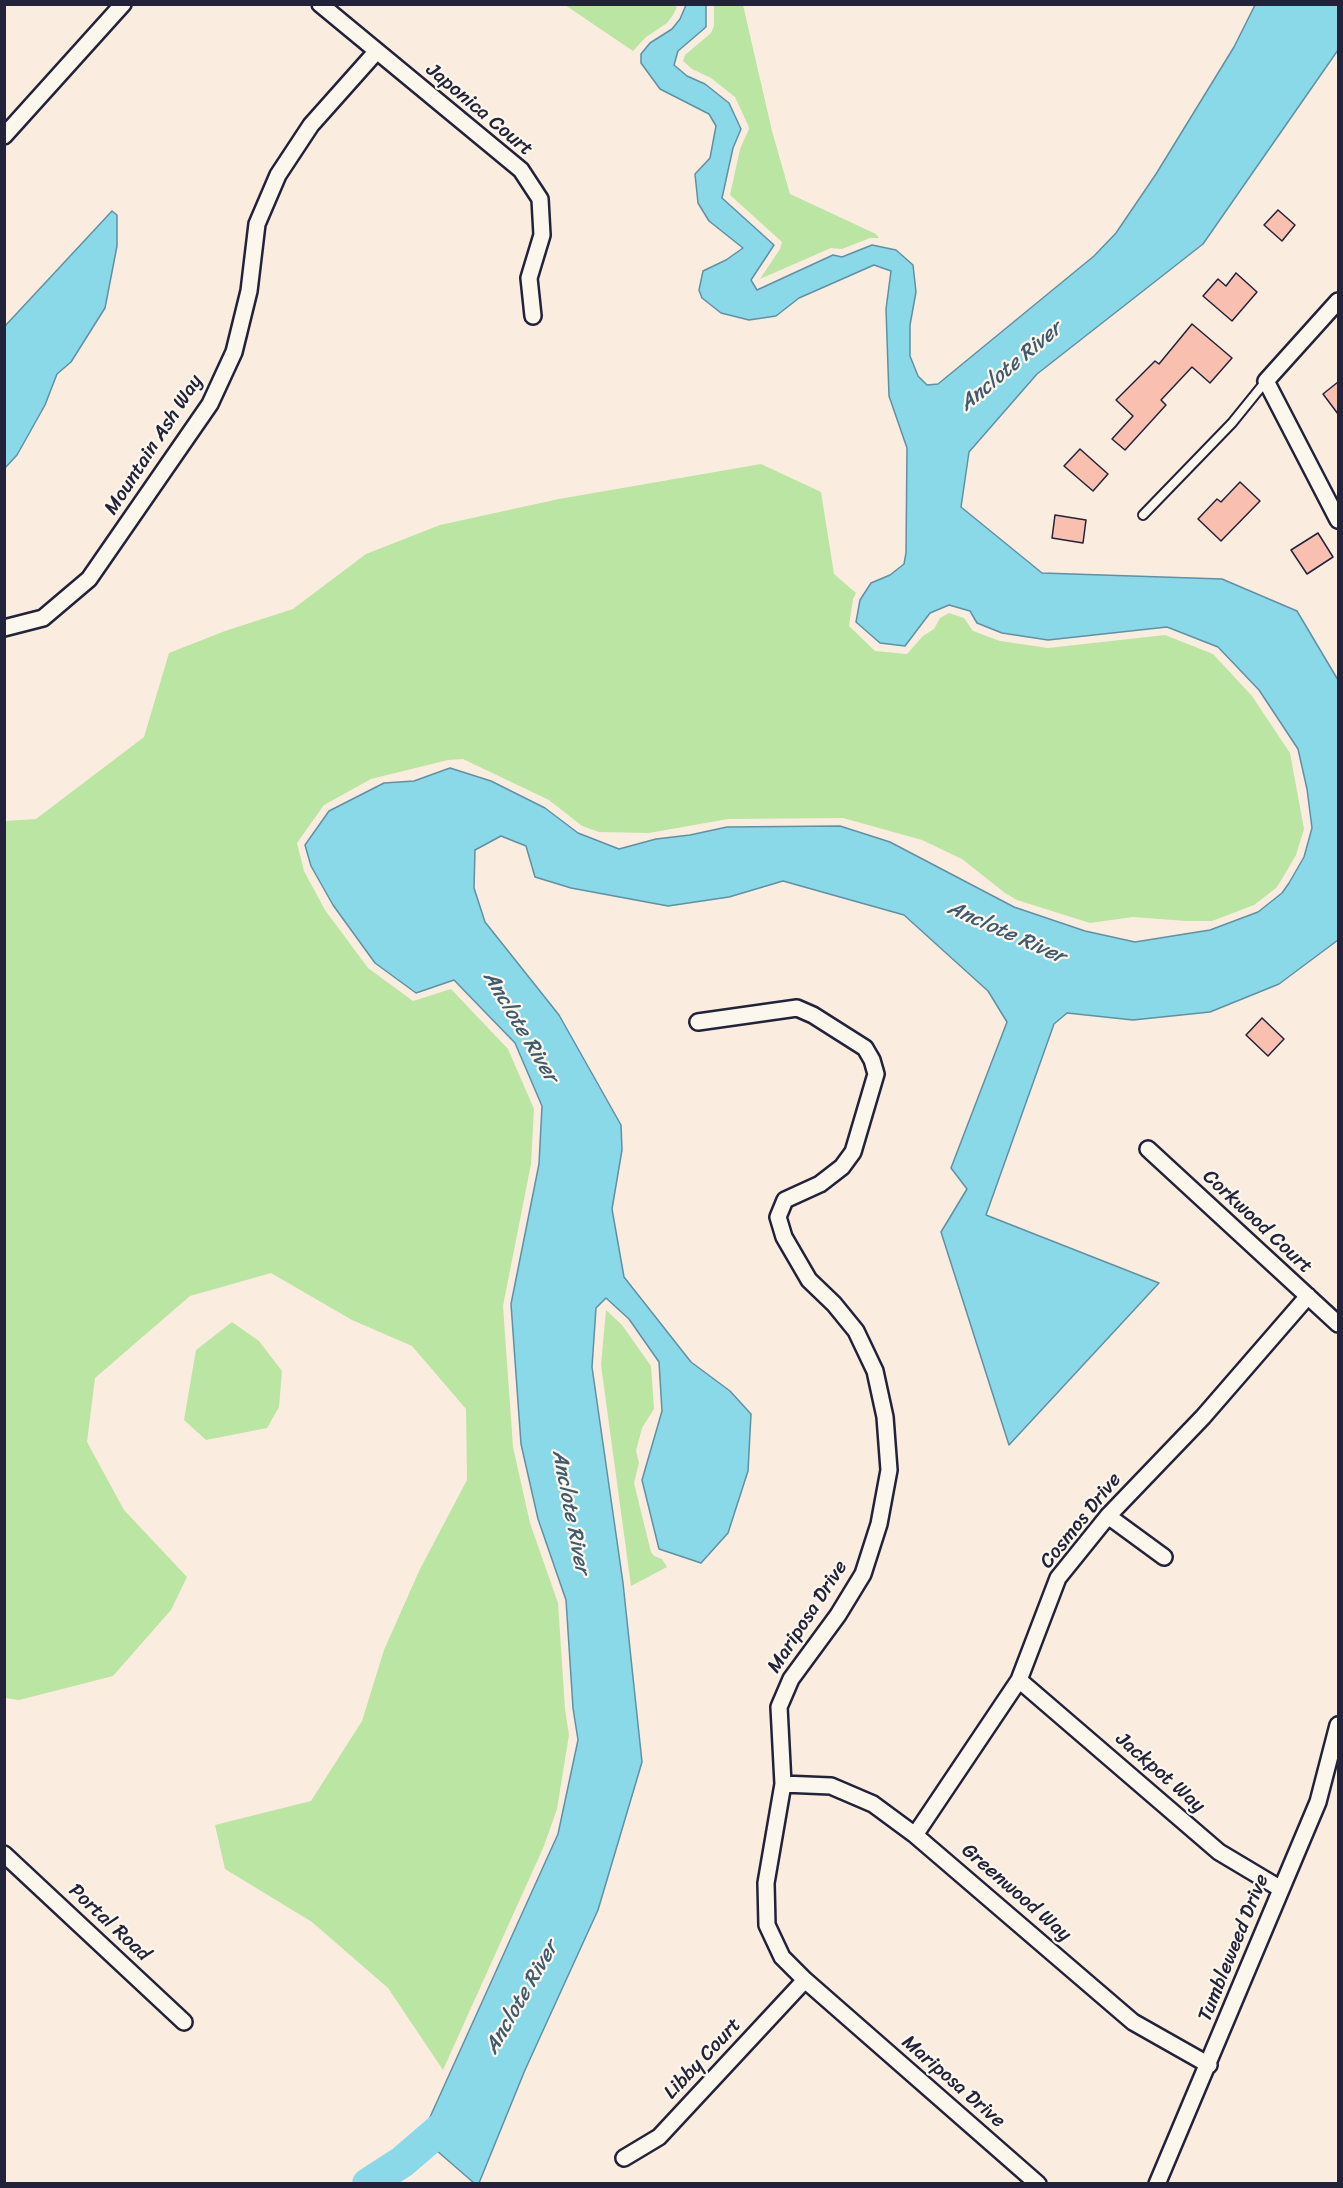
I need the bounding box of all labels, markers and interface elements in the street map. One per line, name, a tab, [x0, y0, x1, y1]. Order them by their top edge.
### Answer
street label: Japonica Court	[421, 58, 537, 162]
water label: Anclote River	[955, 317, 1067, 417]
street label: Mountain Ash Way	[100, 370, 208, 520]
water label: Anclote River	[944, 896, 1068, 970]
water label: Anclote River	[477, 967, 563, 1087]
street label: Corkwood Court	[1197, 1165, 1317, 1279]
water label: Anclote River	[546, 1448, 594, 1576]
street label: Cosmos Drive	[1035, 1468, 1127, 1574]
street label: Mariposa Drive	[763, 1556, 853, 1678]
street label: Jackpot Way	[1110, 1728, 1210, 1818]
street label: Greenwood Way	[956, 1839, 1076, 1947]
street label: Tumbleweed Drive	[1194, 1871, 1274, 2025]
street label: Portal Road	[63, 1879, 155, 1967]
water label: Anclote River	[480, 1937, 564, 2059]
street label: Libby Court	[659, 2013, 747, 2105]
street label: Mariposa Drive	[896, 2031, 1010, 2133]

